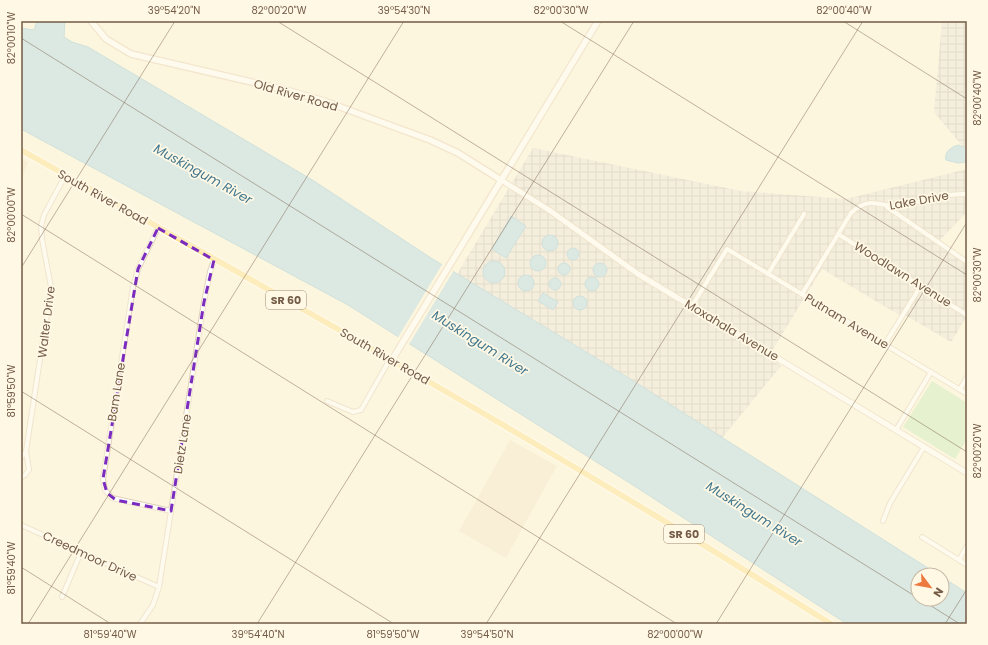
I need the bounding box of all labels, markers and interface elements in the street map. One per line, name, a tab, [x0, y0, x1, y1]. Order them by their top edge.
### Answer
text: 39°54'20"N	[148, 3, 200, 18]
text: 82°00'20"W	[251, 3, 307, 18]
text: 39°54'30"N	[378, 3, 430, 18]
text: 82°00'30"W	[533, 3, 589, 18]
text: 82°00'40"W	[816, 3, 872, 18]
text: 82°00'10"W	[4, 12, 19, 64]
text: 82°00'40"W	[970, 70, 985, 126]
street label: Old River Road	[252, 75, 340, 115]
water label: Muskingum River	[150, 139, 257, 210]
street label: South River Road	[55, 165, 151, 229]
street label: Lake Drive	[888, 186, 950, 214]
text: 82°00'00"W	[4, 187, 19, 243]
street label: Woodlawn Avenue	[851, 237, 955, 311]
text: 82°00'30"W	[970, 247, 985, 303]
street label: Walter Drive	[33, 285, 59, 359]
street label: Putnam Avenue	[802, 289, 892, 353]
road number: SR 60	[266, 291, 306, 309]
street label: Moxahala Avenue	[682, 295, 782, 365]
water label: Muskingum River	[428, 306, 533, 381]
street label: South River Road	[337, 323, 433, 389]
street label: Bam Lane	[103, 361, 129, 423]
text: 81°59'50"W	[4, 364, 19, 418]
street label: Dietz Lane	[169, 413, 195, 475]
text: 82°00'20"W	[970, 423, 985, 479]
water label: Muskingum River	[702, 477, 807, 552]
road number: SR 60	[664, 525, 704, 543]
street label: Creedmoor Drive	[40, 527, 140, 585]
text: 81°59'40"W	[4, 541, 19, 595]
north arrow	[910, 567, 950, 607]
text: N	[930, 585, 947, 600]
text: 81°59'40"W	[83, 627, 137, 642]
text: 39°54'40"N	[232, 627, 284, 642]
text: 81°59'50"W	[366, 627, 420, 642]
text: 39°54'50"N	[461, 627, 513, 642]
text: 82°00'00"W	[647, 627, 703, 642]

